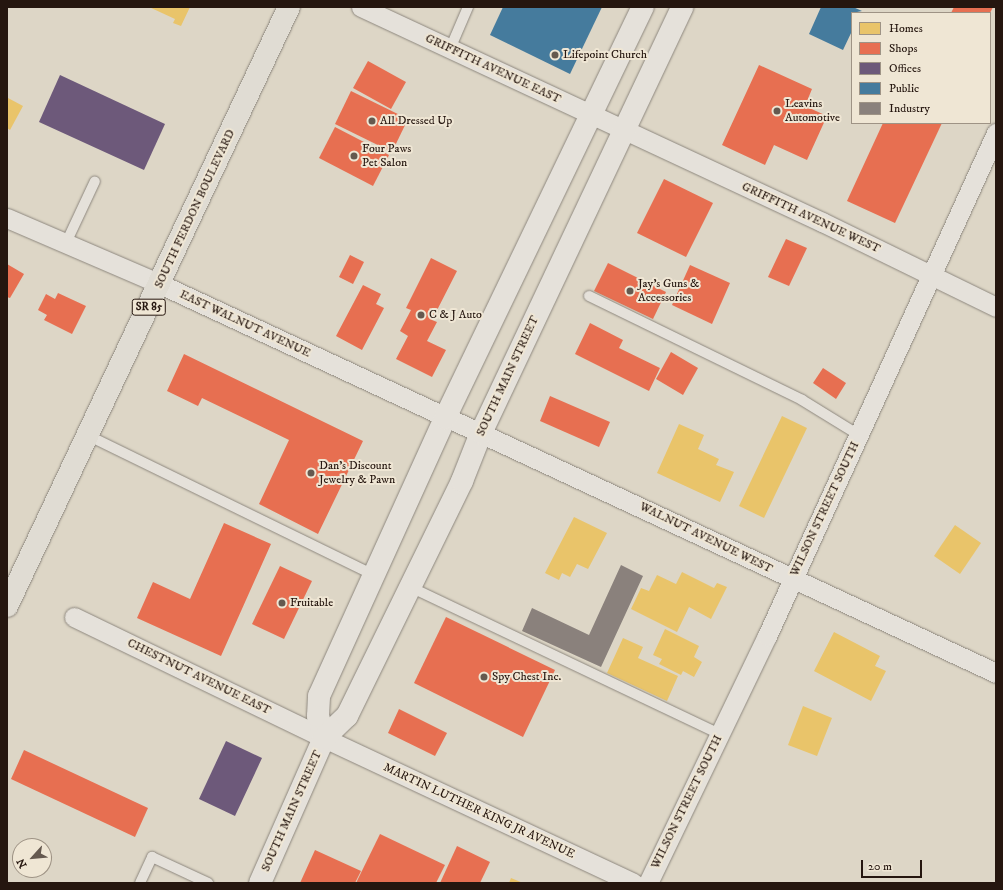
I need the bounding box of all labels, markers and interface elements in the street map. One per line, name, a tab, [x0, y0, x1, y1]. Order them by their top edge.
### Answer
legend	[851, 12, 991, 124]
text: Homes	[889, 21, 923, 36]
street label: GRIFFITH AVENUE EAST	[423, 31, 563, 107]
text: Shops	[889, 41, 917, 56]
place label: Lifepoint Church	[563, 48, 647, 62]
marker: Lifepoint Church	[550, 50, 560, 60]
text: Offices	[889, 61, 921, 76]
text: Public	[889, 81, 919, 96]
place label: Leavins Automotive	[785, 97, 840, 125]
text: Industry	[889, 101, 930, 116]
marker: Leavins Automotive	[772, 106, 782, 116]
place label: All Dressed Up	[380, 114, 452, 128]
marker: All Dressed Up	[367, 116, 377, 126]
street label: SOUTH FERDON BOULEVARD	[152, 127, 238, 291]
place label: Four Paws Pet Salon	[362, 142, 411, 170]
marker: Four Paws Pet Salon	[349, 151, 359, 161]
street label: GRIFFITH AVENUE WEST	[739, 180, 883, 256]
place label: Jay's Guns & Accessories	[638, 277, 699, 305]
marker: Jay's Guns & Accessories	[625, 286, 635, 296]
street label: EAST WALNUT AVENUE	[177, 287, 313, 361]
road number: SR 85	[131, 298, 167, 316]
place label: C & J Auto	[429, 308, 482, 322]
marker: C & J Auto	[416, 310, 426, 320]
street label: SOUTH MAIN STREET	[474, 314, 542, 438]
street label: WILSON STREET SOUTH	[787, 439, 863, 579]
place label: Dan's Discount Jewelry & Pawn	[319, 459, 395, 487]
marker: Dan's Discount Jewelry & Pawn	[306, 468, 316, 478]
street label: WALNUT AVENUE WEST	[637, 499, 775, 577]
place label: Fruitable	[290, 596, 333, 610]
marker: Fruitable	[277, 598, 287, 608]
street label: CHESTNUT AVENUE EAST	[125, 636, 273, 718]
place label: Spy Chest Inc.	[492, 670, 561, 684]
marker: Spy Chest Inc.	[479, 672, 489, 682]
street label: WILSON STREET SOUTH	[648, 733, 726, 871]
street label: SOUTH MAIN STREET	[259, 748, 325, 874]
street label: MARTIN LUTHER KING JR AVENUE	[381, 760, 577, 862]
north arrow	[12, 838, 52, 878]
scale bar	[863, 852, 924, 878]
text: N	[14, 856, 30, 870]
text: 20 m	[868, 859, 892, 874]

